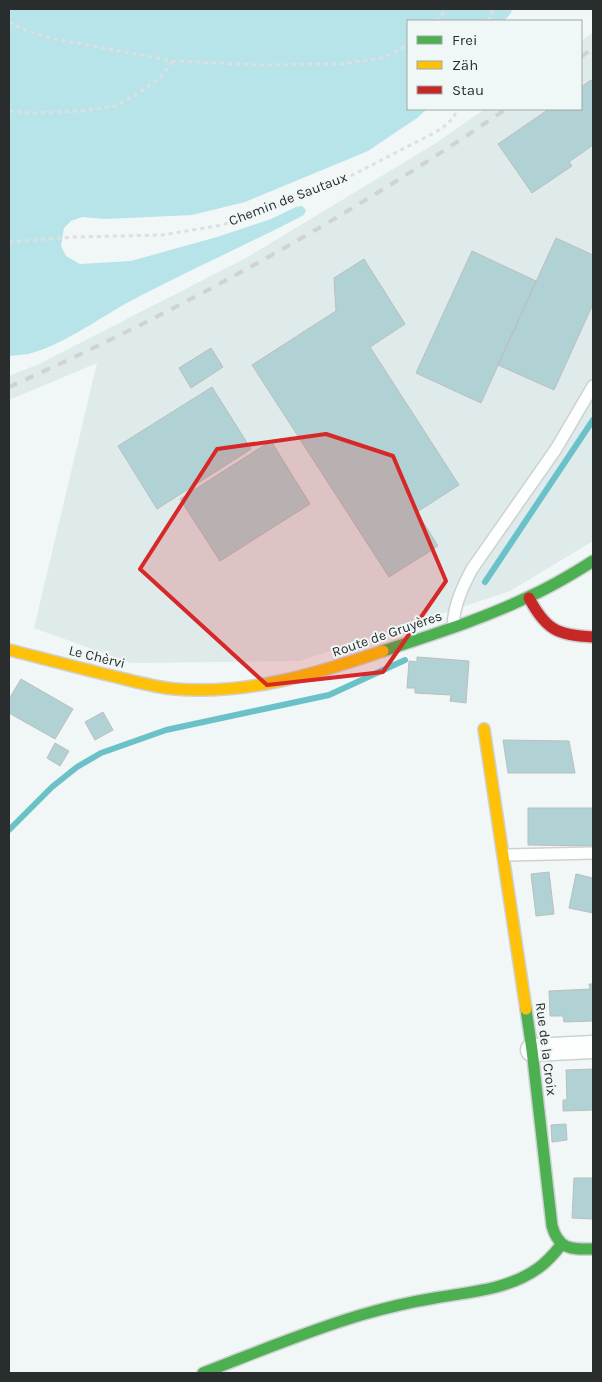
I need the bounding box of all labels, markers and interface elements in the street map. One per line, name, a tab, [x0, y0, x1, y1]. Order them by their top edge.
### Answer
legend	[407, 20, 582, 110]
text: Frei	[452, 31, 477, 49]
text: Zäh	[452, 56, 478, 74]
text: Stau	[452, 81, 484, 99]
street label: Chemin de Sautaux	[226, 169, 350, 229]
street label: Route de Gruyères	[330, 607, 444, 661]
street label: Le Chèrvi	[67, 642, 127, 672]
street label: Rue de la Croix	[532, 1001, 560, 1097]

